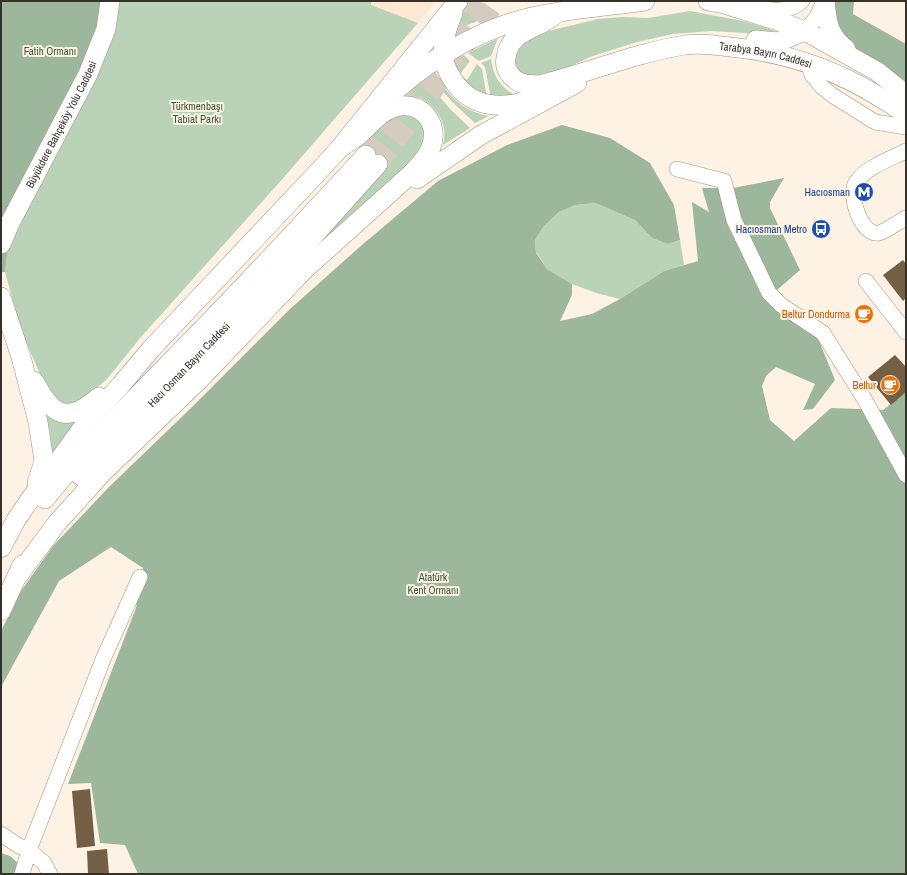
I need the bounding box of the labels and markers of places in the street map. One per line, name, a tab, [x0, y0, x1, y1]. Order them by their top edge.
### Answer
metro station icon: Hacıosman	[853, 181, 875, 203]
place label: Hacıosman	[804, 185, 850, 199]
bus stop icon: Hacıosman Metro	[810, 218, 832, 240]
place label: Hacıosman Metro	[736, 222, 807, 236]
cafe icon: Beltur Dondurma	[853, 303, 875, 325]
place label: Beltur Dondurma	[782, 307, 850, 321]
cafe icon: Beltur	[879, 374, 901, 396]
place label: Beltur	[852, 378, 876, 392]

